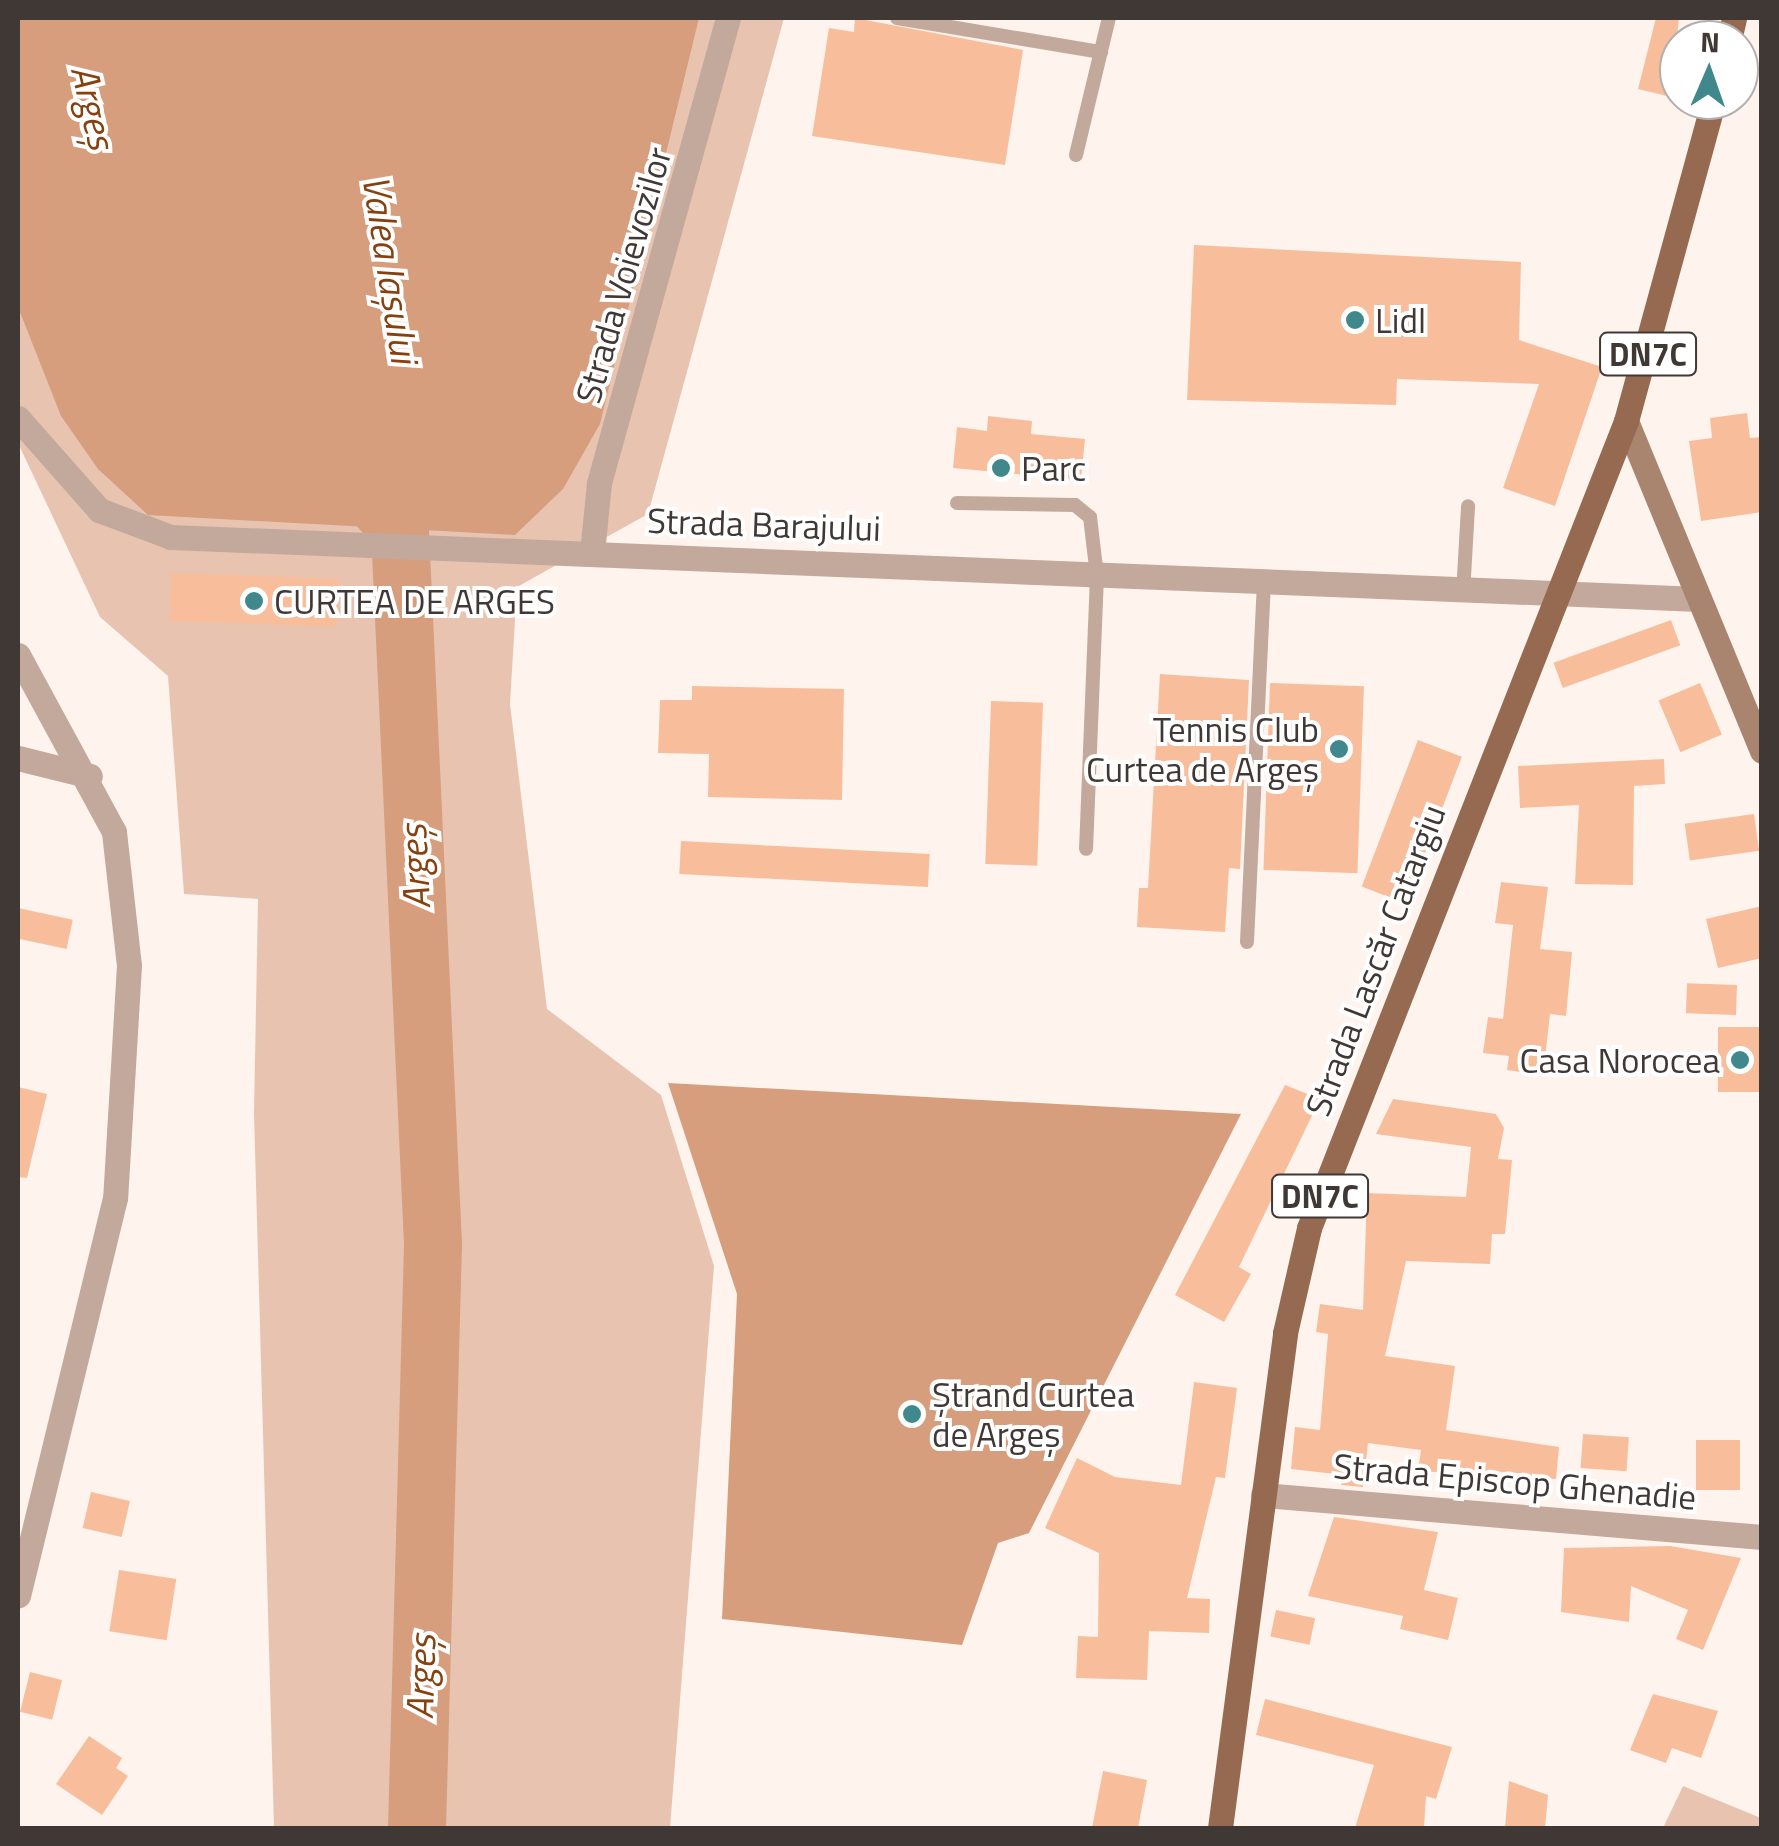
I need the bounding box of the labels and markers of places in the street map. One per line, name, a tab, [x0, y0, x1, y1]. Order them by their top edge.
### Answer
place label: Lidl	[1375, 299, 1426, 341]
marker: Lidl	[1344, 309, 1366, 331]
place label: Parc	[1021, 447, 1086, 489]
marker: Parc	[990, 457, 1012, 479]
place label: CURTEA DE ARGES	[274, 580, 555, 622]
marker: CURTEA DE ARGES	[243, 590, 265, 612]
place label: Tennis Club Curtea de Argeș	[1086, 708, 1319, 790]
marker: Tennis Club Curtea de Argeș	[1328, 738, 1350, 760]
place label: Casa Norocea	[1519, 1039, 1720, 1081]
marker: Casa Norocea	[1729, 1049, 1751, 1071]
place label: Ștrand Curtea de Argeș	[932, 1373, 1134, 1455]
marker: Ștrand Curtea de Argeș	[901, 1403, 923, 1425]

